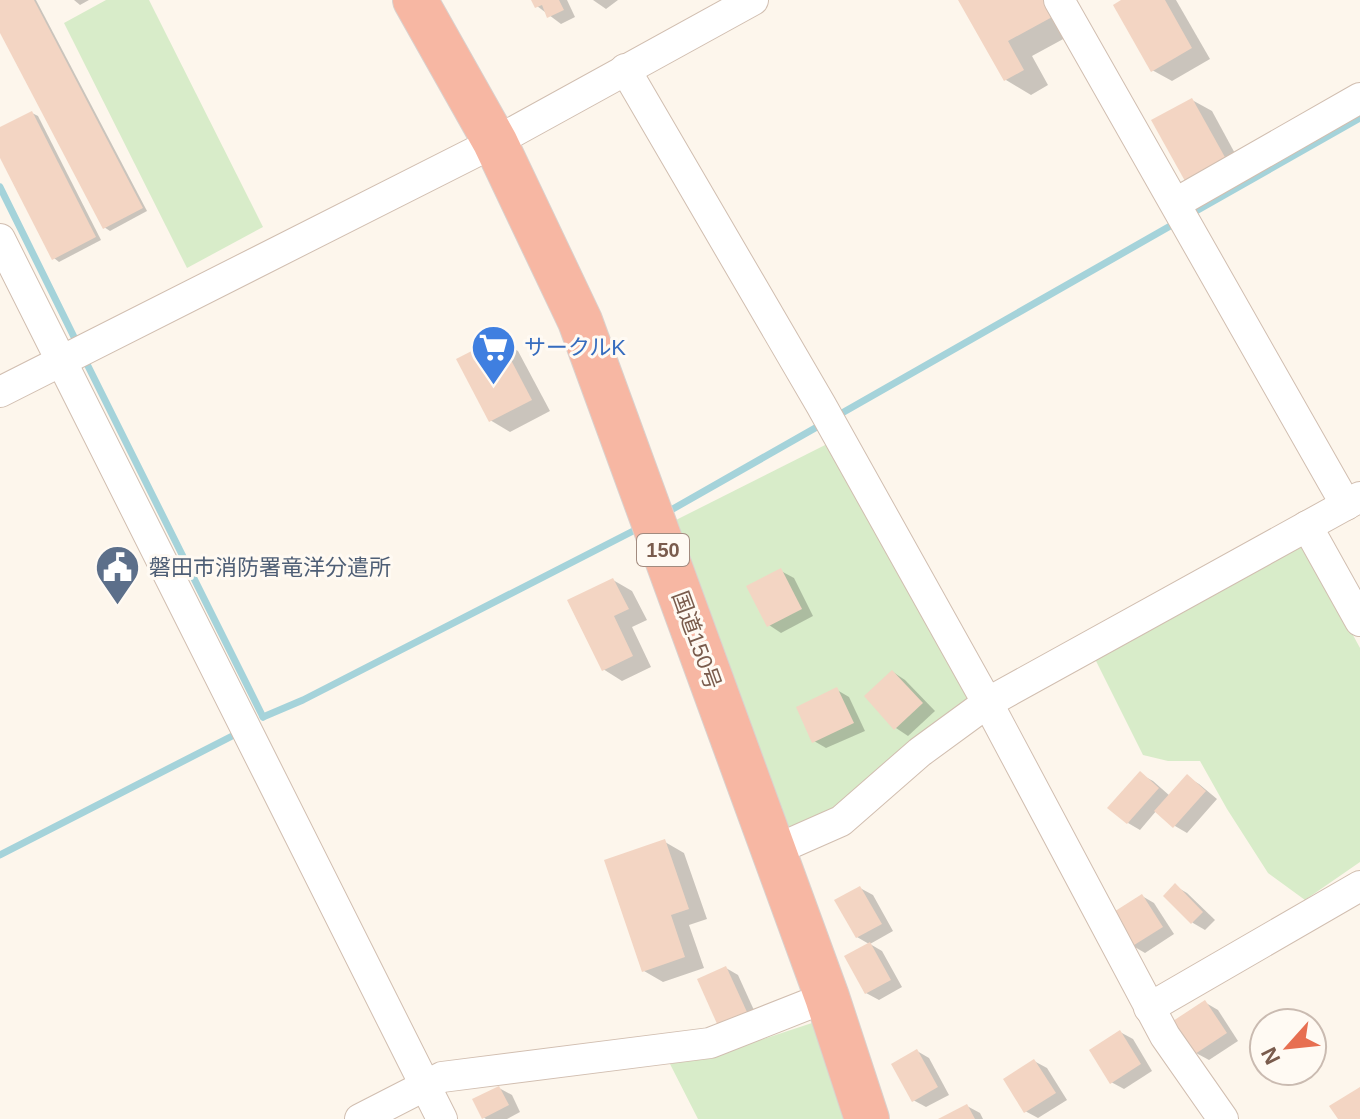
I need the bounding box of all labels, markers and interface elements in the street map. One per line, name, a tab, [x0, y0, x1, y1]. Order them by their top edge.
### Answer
supermarket icon: サークルK	[469, 323, 517, 386]
place label: サークルK	[524, 335, 626, 360]
road number: 150	[637, 534, 689, 566]
public building icon: 磐田市消防署竜洋分遣所	[94, 543, 142, 606]
place label: 磐田市消防署竜洋分遣所	[149, 555, 391, 580]
street label: 国道150号	[667, 588, 726, 693]
north arrow	[1248, 1007, 1328, 1087]
text: N	[1256, 1043, 1285, 1069]

